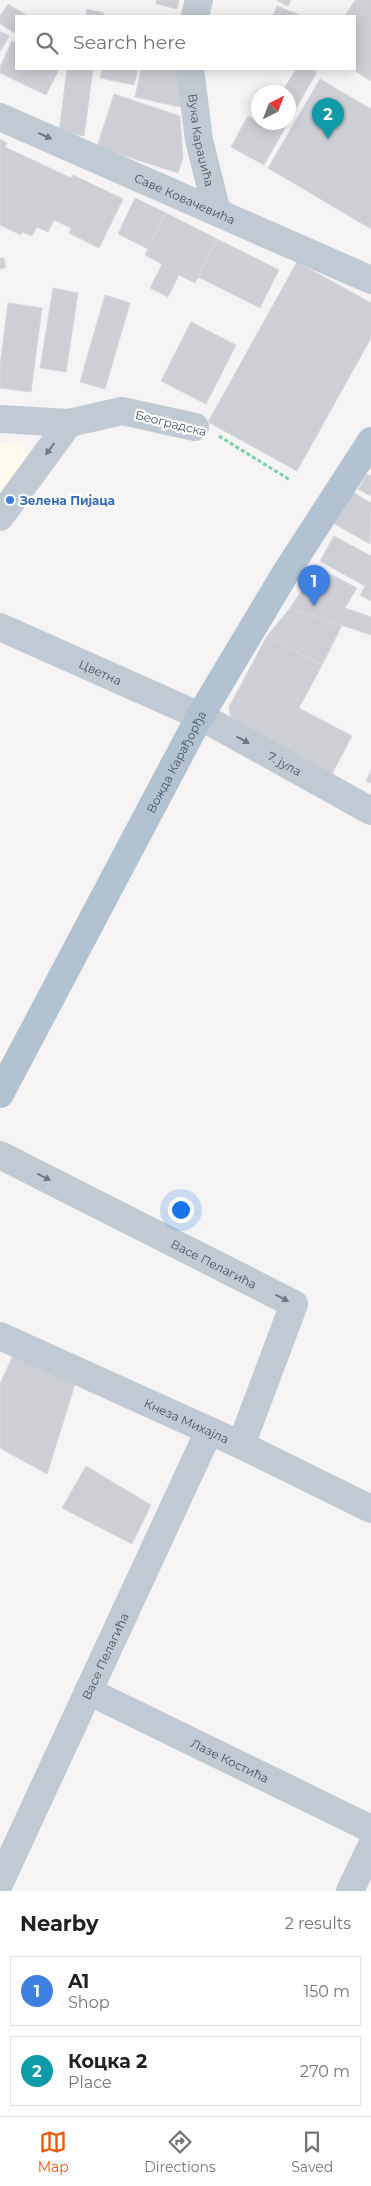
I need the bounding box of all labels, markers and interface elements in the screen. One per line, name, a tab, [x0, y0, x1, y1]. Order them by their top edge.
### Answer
search box	[15, 15, 356, 70]
icon: search	[33, 29, 61, 57]
text: Search here	[73, 31, 186, 54]
north arrow	[251, 85, 296, 130]
street label: Вука Караџића	[186, 93, 218, 188]
pin: 2	[312, 98, 344, 139]
one-way arrow	[38, 133, 52, 141]
street label: Саве Ковачевића	[132, 170, 238, 227]
street label: Београдска	[134, 407, 208, 439]
one-way arrow	[45, 442, 56, 455]
place label: Зелена Пијаца	[19, 493, 115, 508]
marker: Зелена Пијаца	[4, 494, 16, 506]
pin: 1	[298, 565, 330, 606]
street label: Цветна	[77, 656, 124, 688]
street label: Вожда Карађорђа	[143, 708, 209, 815]
one-way arrow	[236, 735, 249, 744]
street label: 7. јула	[265, 748, 304, 779]
one-way arrow	[36, 1173, 51, 1181]
your location	[168, 1197, 194, 1223]
street label: Васе Пелагића	[169, 1236, 259, 1291]
one-way arrow	[275, 1294, 289, 1302]
street label: Кнеза Михајла	[142, 1395, 231, 1446]
street label: Васе Пелагића	[78, 1610, 131, 1702]
street label: Лазе Костића	[189, 1735, 271, 1786]
text: Nearby	[20, 1911, 99, 1936]
text: 2 results	[285, 1914, 351, 1933]
text: A1	[68, 1970, 89, 1993]
text: 1	[34, 1982, 40, 2001]
text: 150 m	[303, 1982, 350, 2001]
text: Shop	[68, 1993, 110, 2012]
text: Коцка 2	[68, 2050, 147, 2073]
text: 2	[32, 2062, 42, 2081]
text: 270 m	[300, 2062, 350, 2081]
text: Place	[68, 2073, 112, 2092]
tab: Map	[38, 2128, 69, 2176]
tab: Directions	[144, 2128, 216, 2176]
tab: Saved	[291, 2128, 333, 2176]

